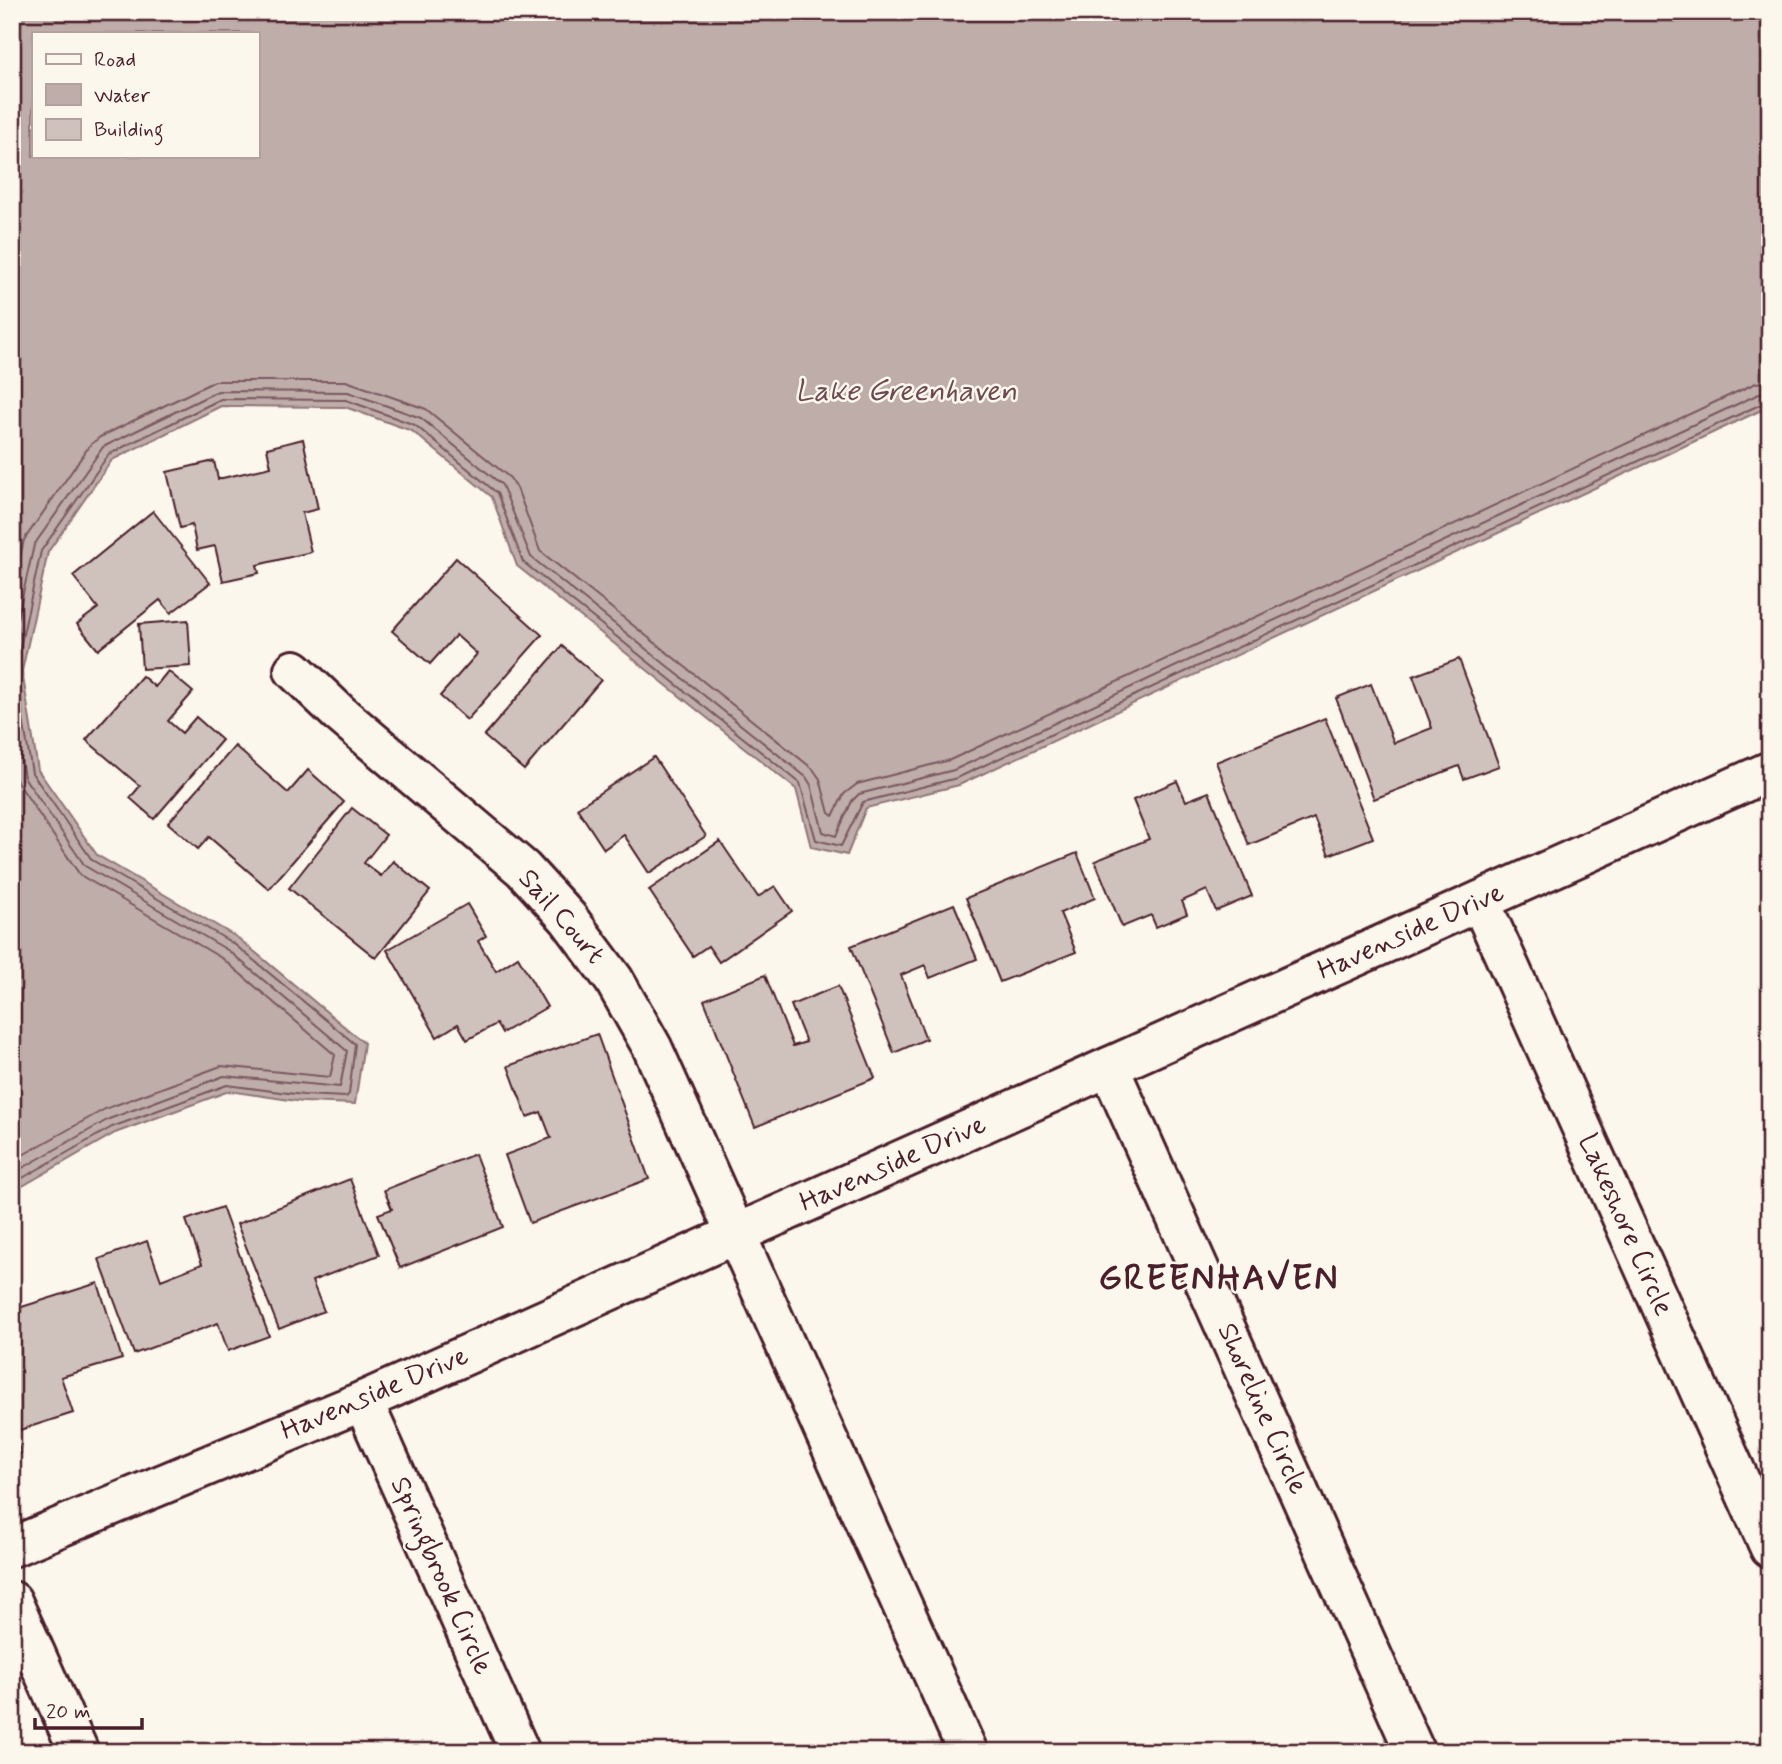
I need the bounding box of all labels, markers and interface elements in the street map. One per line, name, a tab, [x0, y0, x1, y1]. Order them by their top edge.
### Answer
legend	[32, 32, 259, 158]
text: Road	[94, 46, 136, 74]
text: Water	[94, 82, 150, 110]
text: Building	[94, 116, 164, 146]
water label: Lake Greenhaven	[795, 372, 1017, 411]
street label: Sail Court	[509, 861, 613, 973]
street label: Havenside Drive	[1312, 874, 1510, 990]
street label: Havenside Drive	[794, 1106, 992, 1222]
street label: Lakeshore Circle	[1568, 1128, 1682, 1322]
district label: GREENHAVEN	[1099, 1256, 1339, 1302]
street label: Shoreline Circle	[1208, 1317, 1316, 1501]
street label: Havenside Drive	[275, 1338, 475, 1450]
street label: Springbrook Circle	[378, 1471, 501, 1682]
scale bar	[35, 1687, 142, 1731]
text: 20 m	[46, 1698, 91, 1726]

